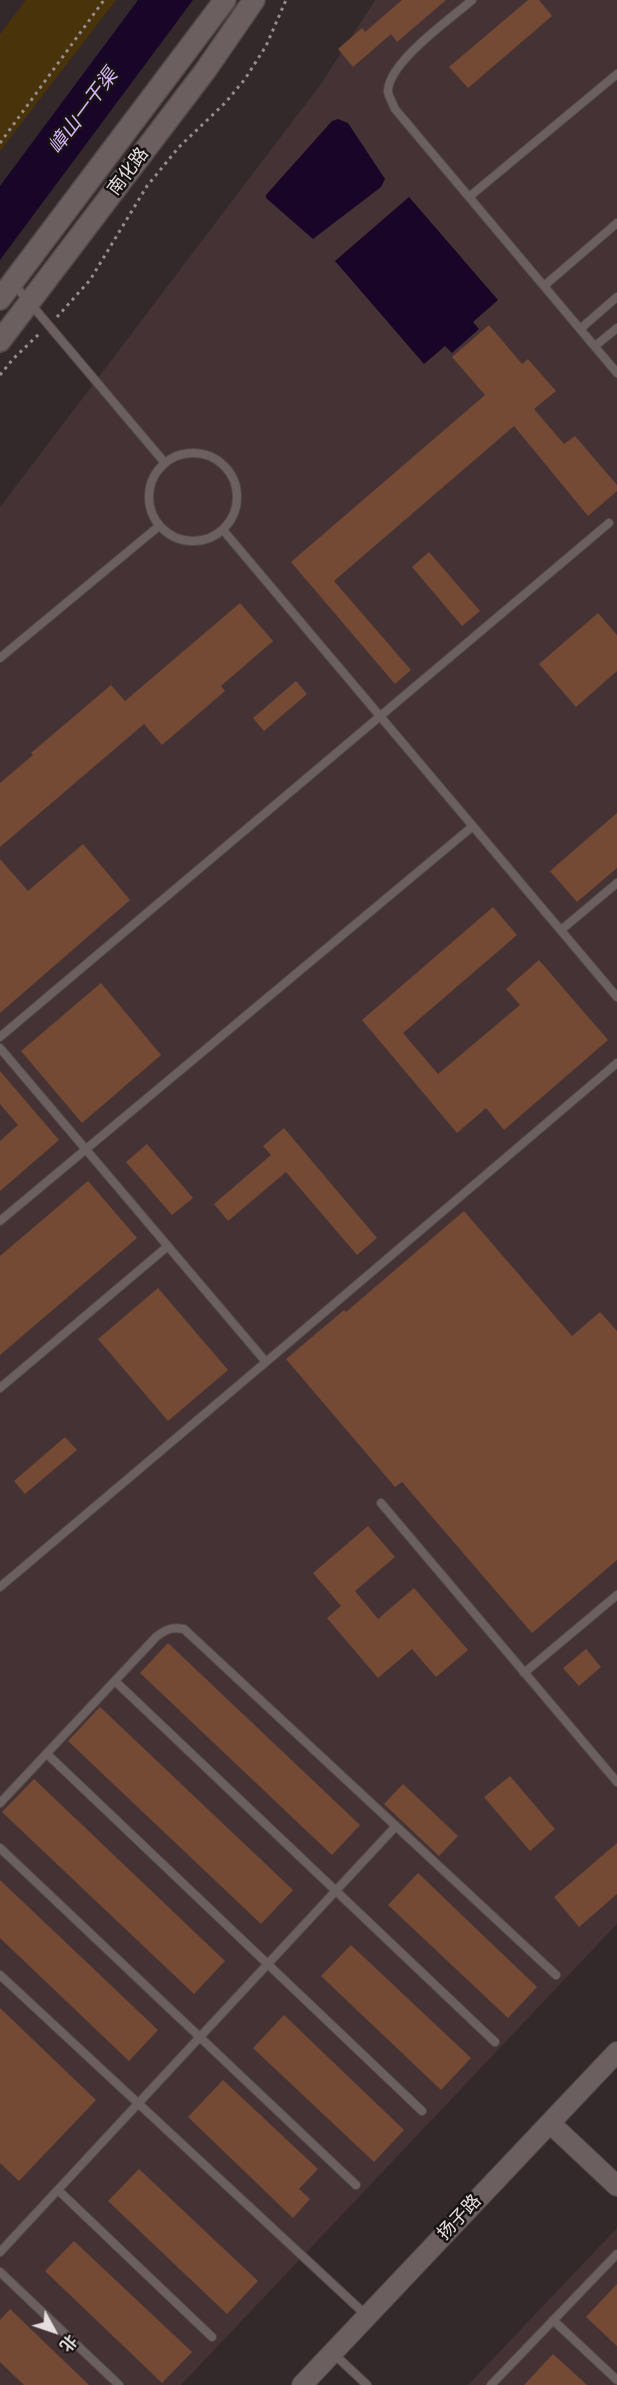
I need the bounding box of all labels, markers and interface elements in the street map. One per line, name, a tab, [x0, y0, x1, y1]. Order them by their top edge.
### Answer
water label: 嶂山一干渠	[44, 65, 124, 159]
street label: 南化路	[104, 144, 154, 200]
street label: 扬子路	[434, 2191, 486, 2245]
north arrow	[24, 2301, 84, 2361]
text: 北	[56, 2331, 81, 2355]

